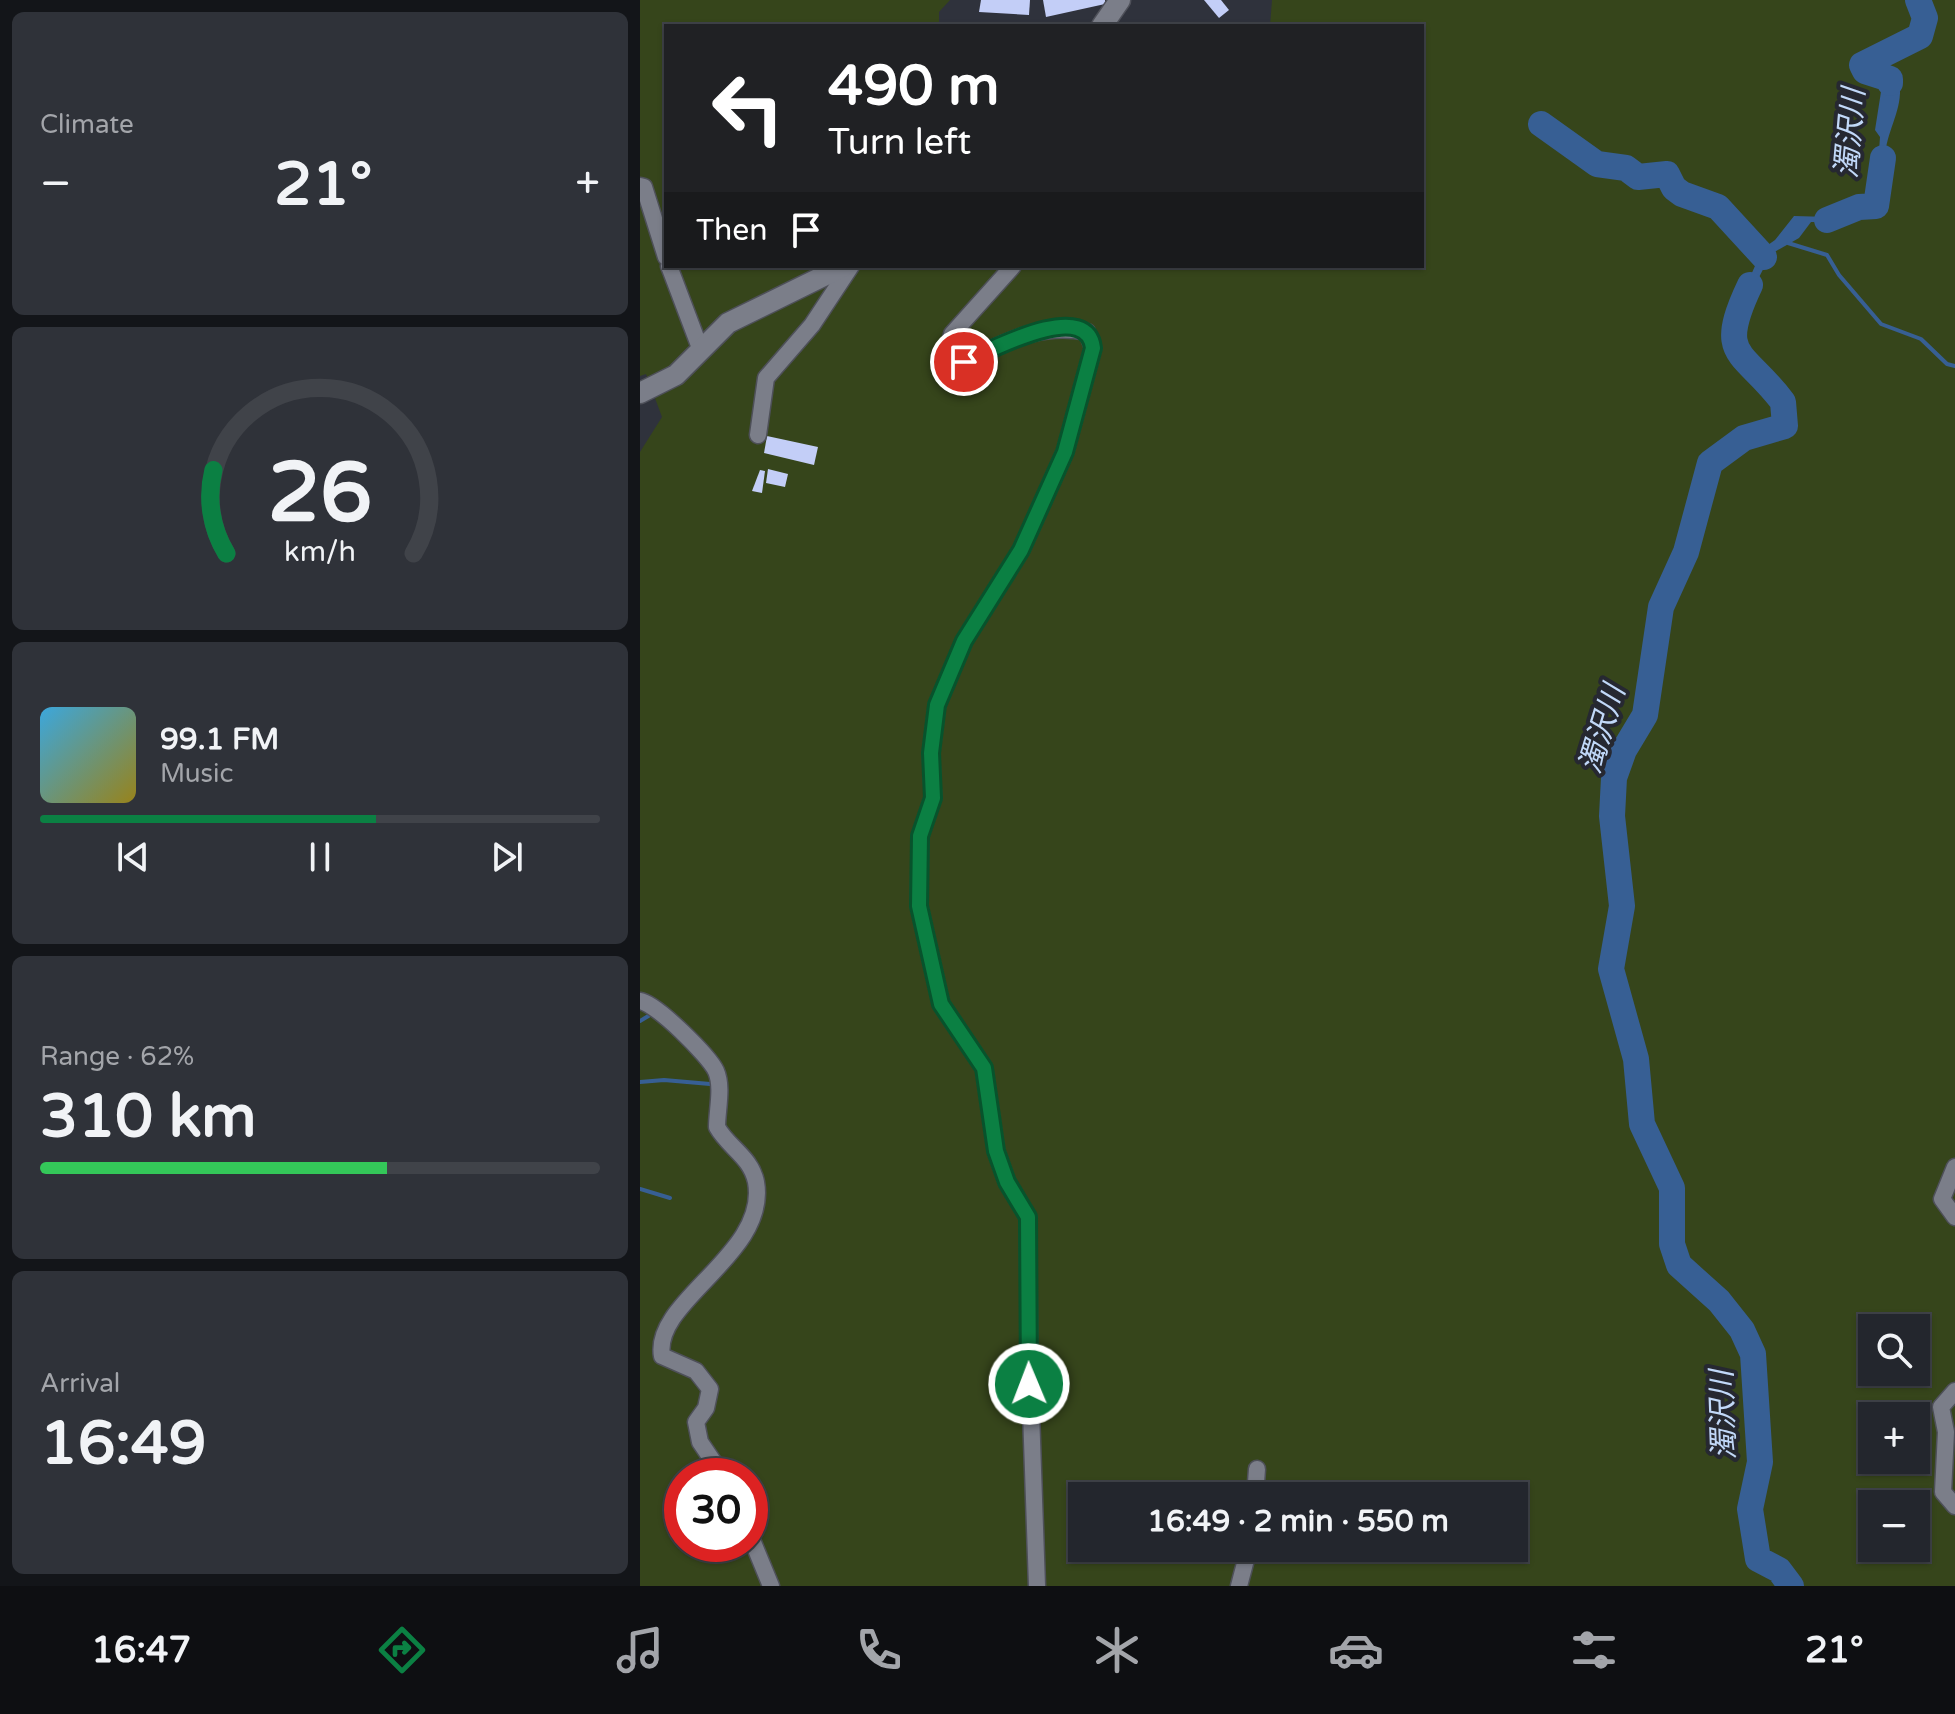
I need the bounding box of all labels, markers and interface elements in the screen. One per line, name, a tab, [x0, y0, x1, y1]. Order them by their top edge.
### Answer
text: 490 m	[828, 53, 999, 120]
icon: left	[696, 56, 800, 160]
water label: 濁沢川	[1828, 84, 1873, 179]
text: Climate	[40, 109, 134, 140]
text: Turn left	[828, 121, 971, 164]
text: 21°	[274, 149, 372, 221]
text: −	[40, 158, 71, 211]
text: +	[575, 158, 600, 211]
icon: arrive	[784, 208, 828, 252]
text: Then	[696, 212, 768, 249]
pin	[930, 328, 998, 396]
icon: arrive	[942, 340, 986, 384]
text: 26	[268, 444, 372, 544]
text: km/h	[284, 535, 356, 569]
water label: 濁沢川	[1572, 678, 1634, 778]
text: 99.1 FM	[160, 721, 279, 758]
text: Music	[160, 758, 233, 789]
icon: previous	[111, 835, 155, 879]
icon: pause	[298, 835, 342, 879]
icon: next	[485, 835, 529, 879]
text: Range · 62%	[40, 1041, 194, 1072]
text: 310 km	[40, 1081, 256, 1153]
map controls	[1858, 1314, 1930, 1562]
button: search	[1858, 1314, 1930, 1386]
position arrow	[987, 1342, 1071, 1426]
water label: 濁沢川	[1703, 1366, 1744, 1461]
text: Arrival	[40, 1368, 120, 1399]
button: +	[1858, 1402, 1930, 1474]
text: 16:49	[40, 1408, 206, 1480]
speed limit sign: 30	[664, 1458, 768, 1562]
button: −	[1858, 1490, 1930, 1562]
text: 16:49 · 2 min · 550 m	[1147, 1503, 1449, 1540]
icon: directions	[374, 1622, 430, 1678]
icon: music	[612, 1622, 668, 1678]
icon: phone	[851, 1622, 907, 1678]
icon: climate	[1089, 1622, 1145, 1678]
icon: car	[1328, 1622, 1384, 1678]
icon: filters	[1566, 1622, 1622, 1678]
text: 16:47	[91, 1629, 191, 1672]
text: 21°	[1805, 1629, 1864, 1672]

